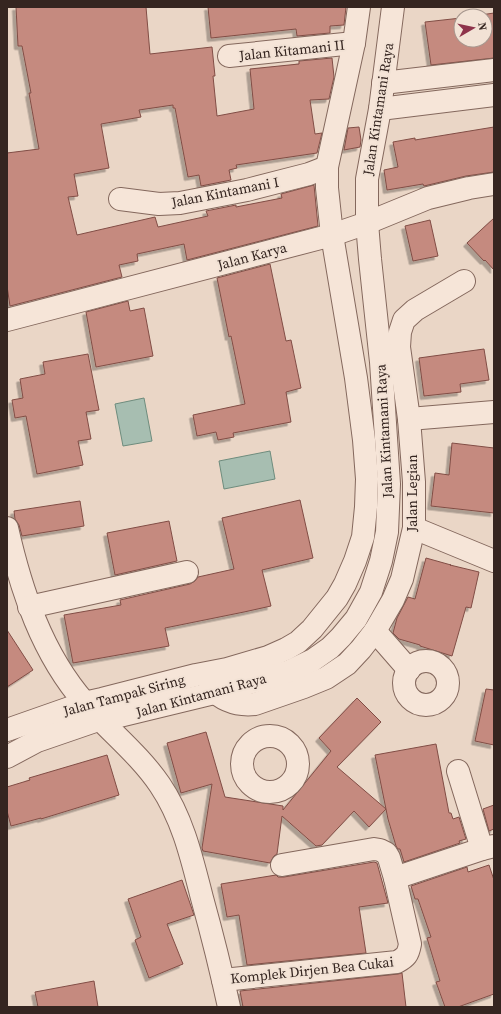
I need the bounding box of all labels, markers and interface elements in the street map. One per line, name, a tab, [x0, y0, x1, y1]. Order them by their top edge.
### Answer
north arrow	[453, 8, 493, 48]
text: N	[474, 21, 490, 32]
street label: Jalan Kitamani II	[237, 35, 346, 66]
street label: Jalan Kintamani Raya	[357, 40, 399, 178]
street label: Jalan Kintamani I	[169, 172, 280, 212]
street label: Jalan Karya	[214, 237, 290, 275]
street label: Jalan Kintamani Raya	[370, 363, 398, 499]
street label: Jalan Legian	[402, 454, 422, 533]
street label: Jalan Kintamani Raya	[133, 668, 269, 722]
street label: Jalan Tampak Siring	[60, 669, 187, 721]
street label: Komplek Dirjen Bea Cukai	[229, 951, 395, 989]

